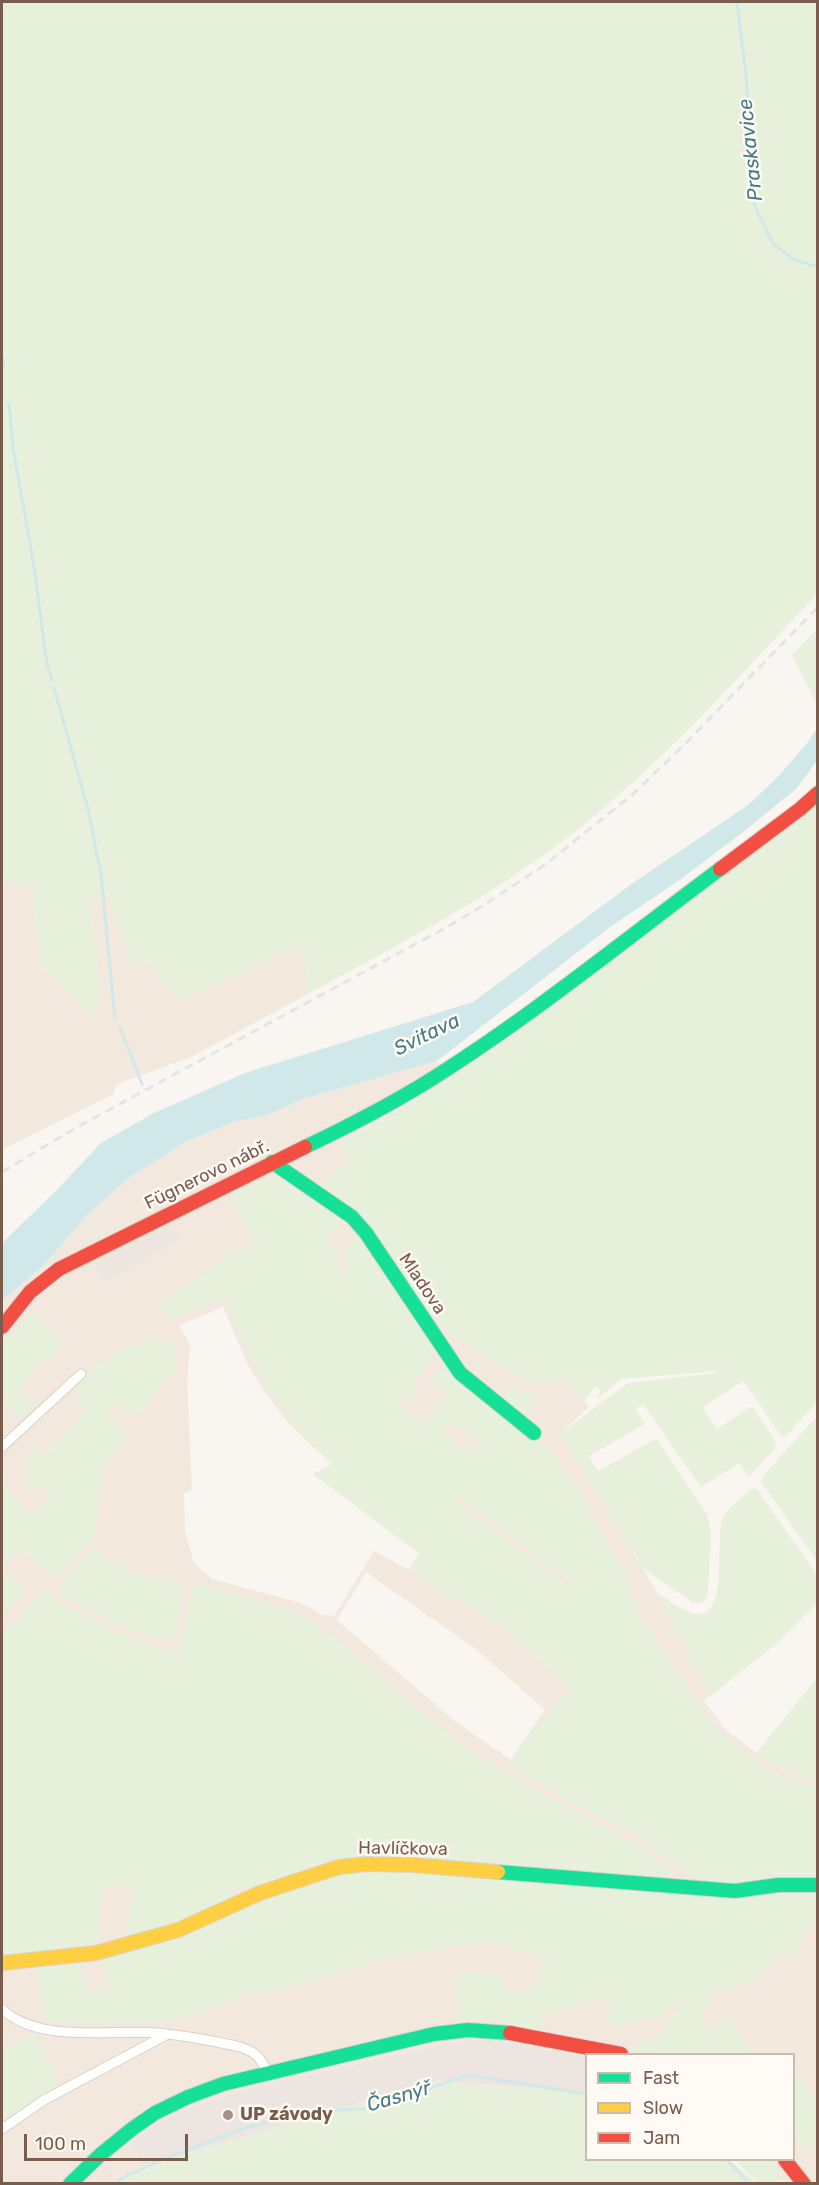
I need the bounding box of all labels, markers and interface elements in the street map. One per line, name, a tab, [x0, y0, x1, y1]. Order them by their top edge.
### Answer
water label: Praskavice	[734, 98, 768, 202]
water label: Svitava	[390, 1009, 464, 1061]
street label: Fügnerovo nábř.	[141, 1136, 273, 1214]
street label: Mladova	[394, 1249, 450, 1319]
street label: Havlíčkova	[358, 1837, 448, 1861]
legend	[585, 2053, 795, 2161]
text: Fast	[643, 2067, 679, 2089]
water label: Časnýř	[364, 2076, 434, 2118]
text: Slow	[643, 2097, 683, 2119]
place label: UP závody	[240, 2104, 333, 2126]
marker: UP závody	[221, 2108, 235, 2122]
scale bar	[27, 2122, 190, 2160]
text: Jam	[643, 2127, 680, 2149]
text: 100 m	[35, 2133, 86, 2155]

